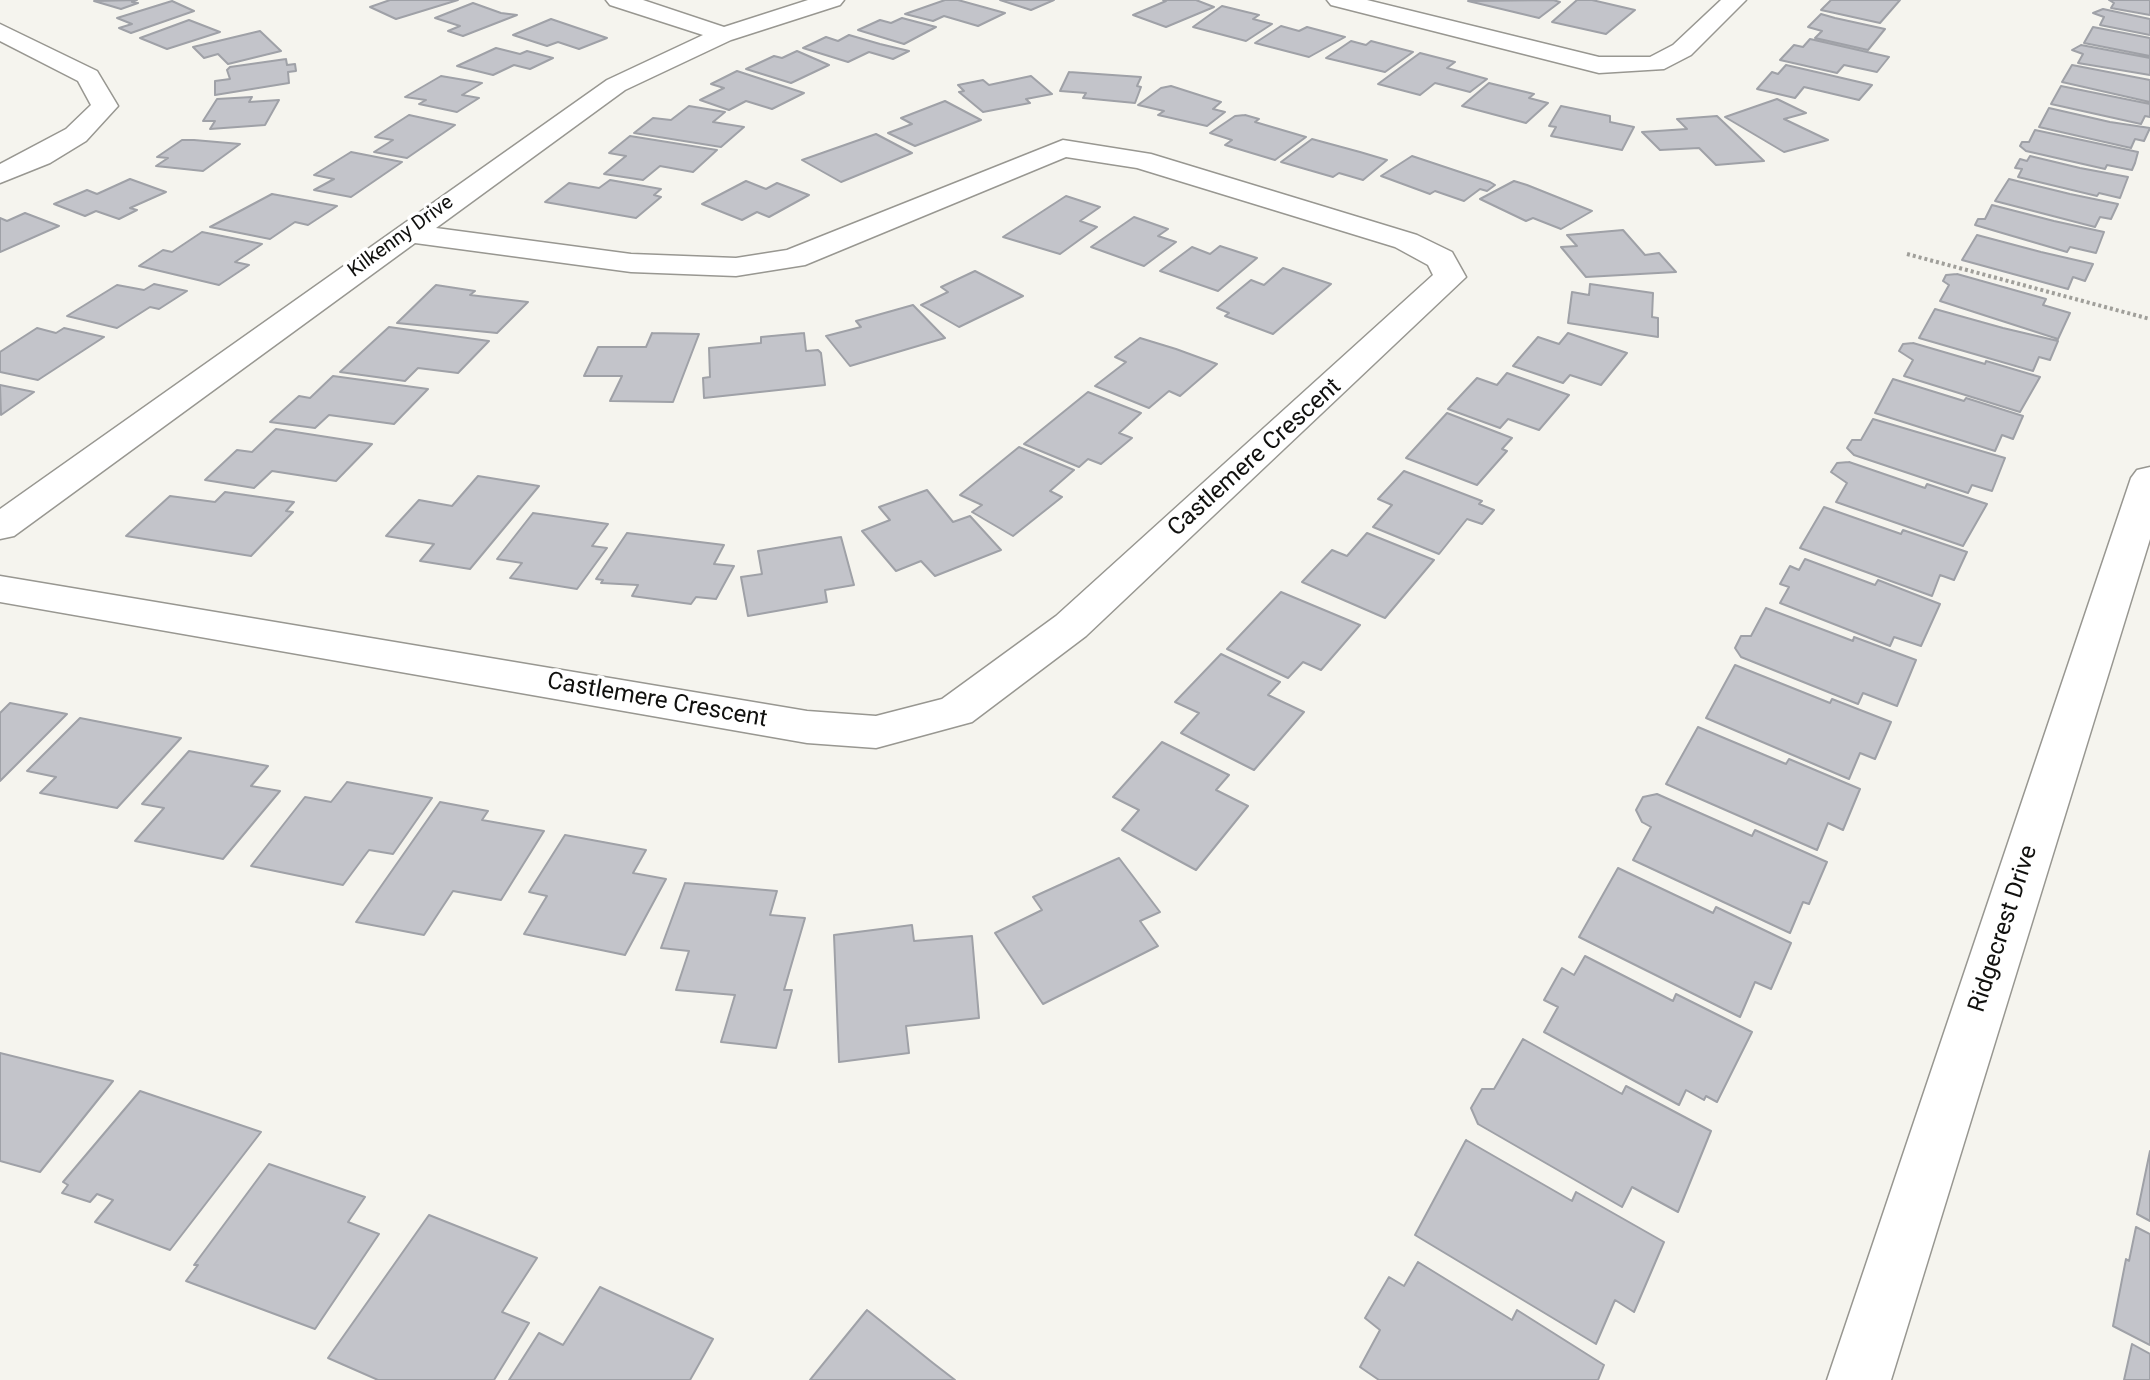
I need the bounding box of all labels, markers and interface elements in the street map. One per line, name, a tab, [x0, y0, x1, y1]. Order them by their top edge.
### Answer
street label: Kilkenny Drive	[344, 191, 458, 283]
street label: Castlemere Crescent	[1163, 373, 1347, 543]
street label: Castlemere Crescent	[545, 667, 769, 735]
street label: Ridgecrest Drive	[1963, 842, 2045, 1016]

